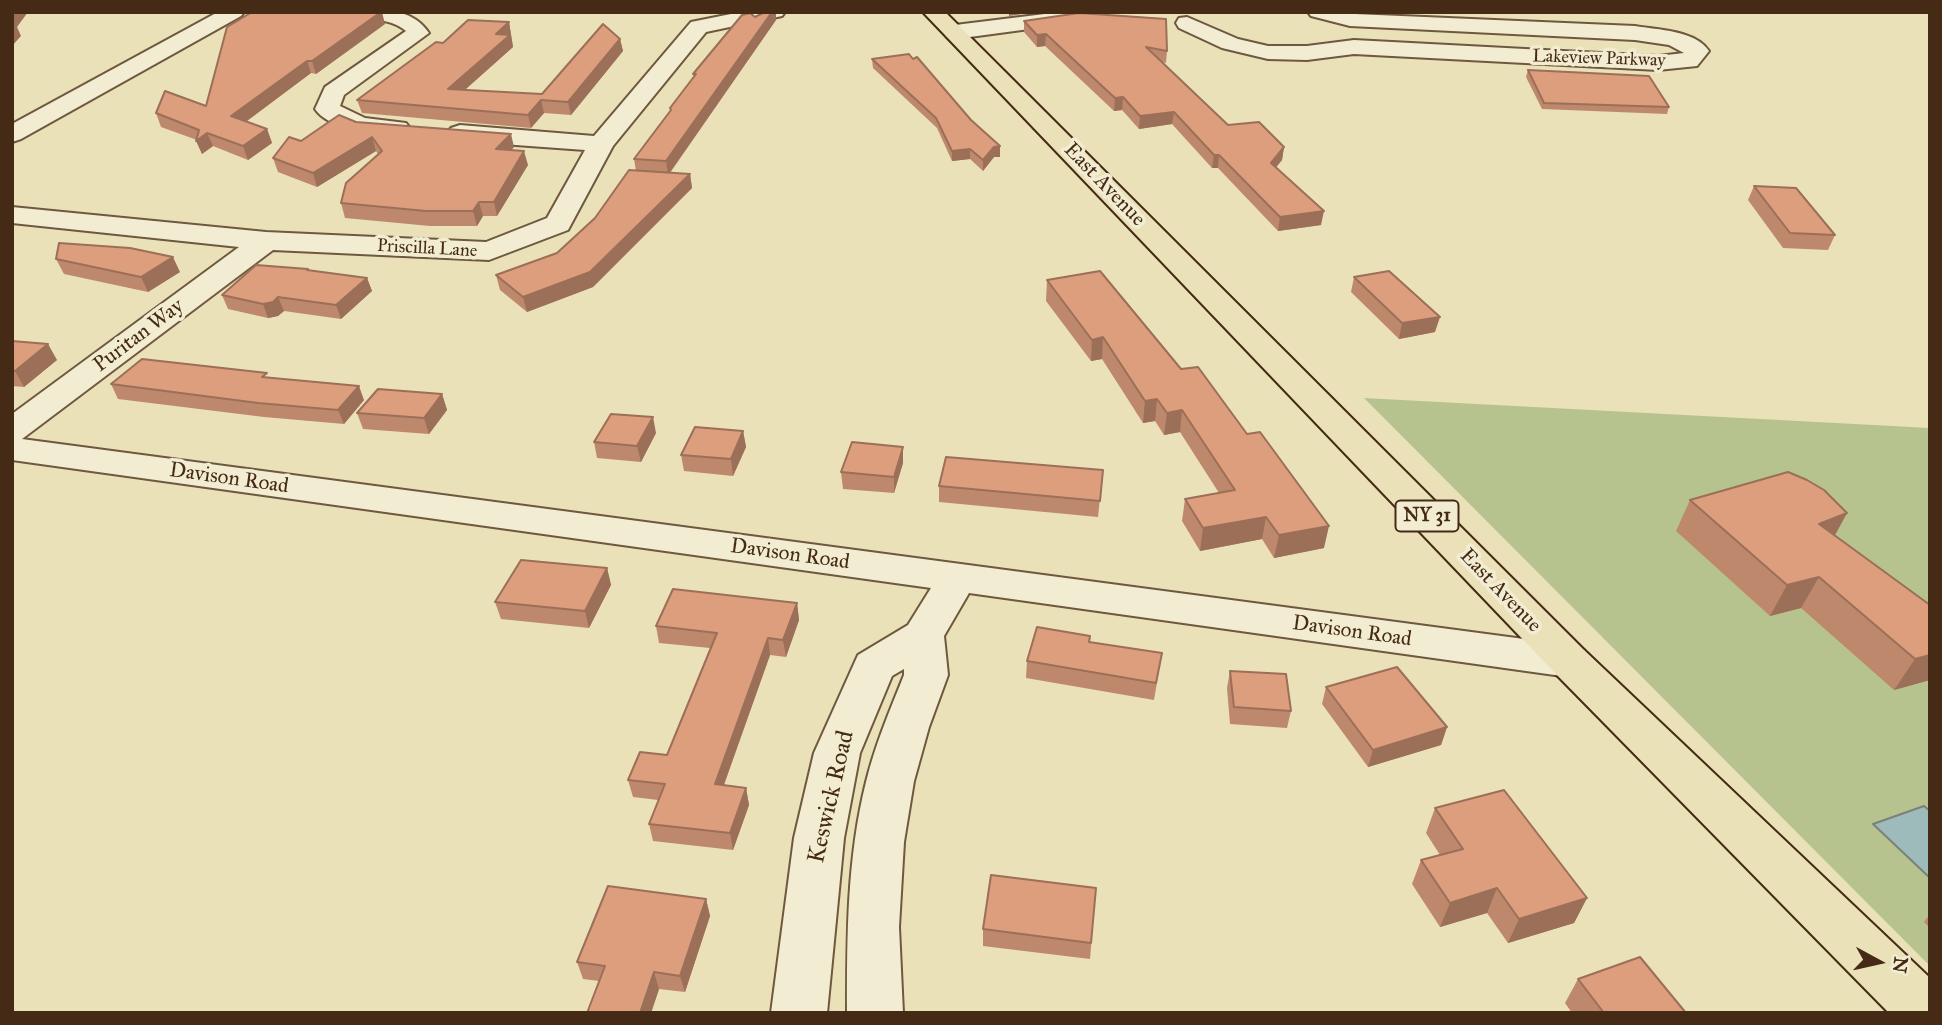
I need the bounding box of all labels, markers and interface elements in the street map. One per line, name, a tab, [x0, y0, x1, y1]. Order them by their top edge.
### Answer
street label: Lakeview Parkway	[1532, 46, 1666, 72]
street label: East Avenue	[1058, 138, 1150, 232]
street label: Priscilla Lane	[376, 236, 478, 262]
street label: Puritan Way	[89, 294, 189, 378]
street label: Davison Road	[168, 458, 290, 500]
road number: NY 31	[1396, 500, 1458, 531]
street label: Davison Road	[729, 534, 851, 576]
street label: East Avenue	[1454, 544, 1546, 638]
street label: Davison Road	[1291, 611, 1413, 653]
street label: Keswick Road	[803, 728, 861, 866]
north arrow	[1844, 927, 1914, 997]
text: N	[1888, 955, 1913, 975]

